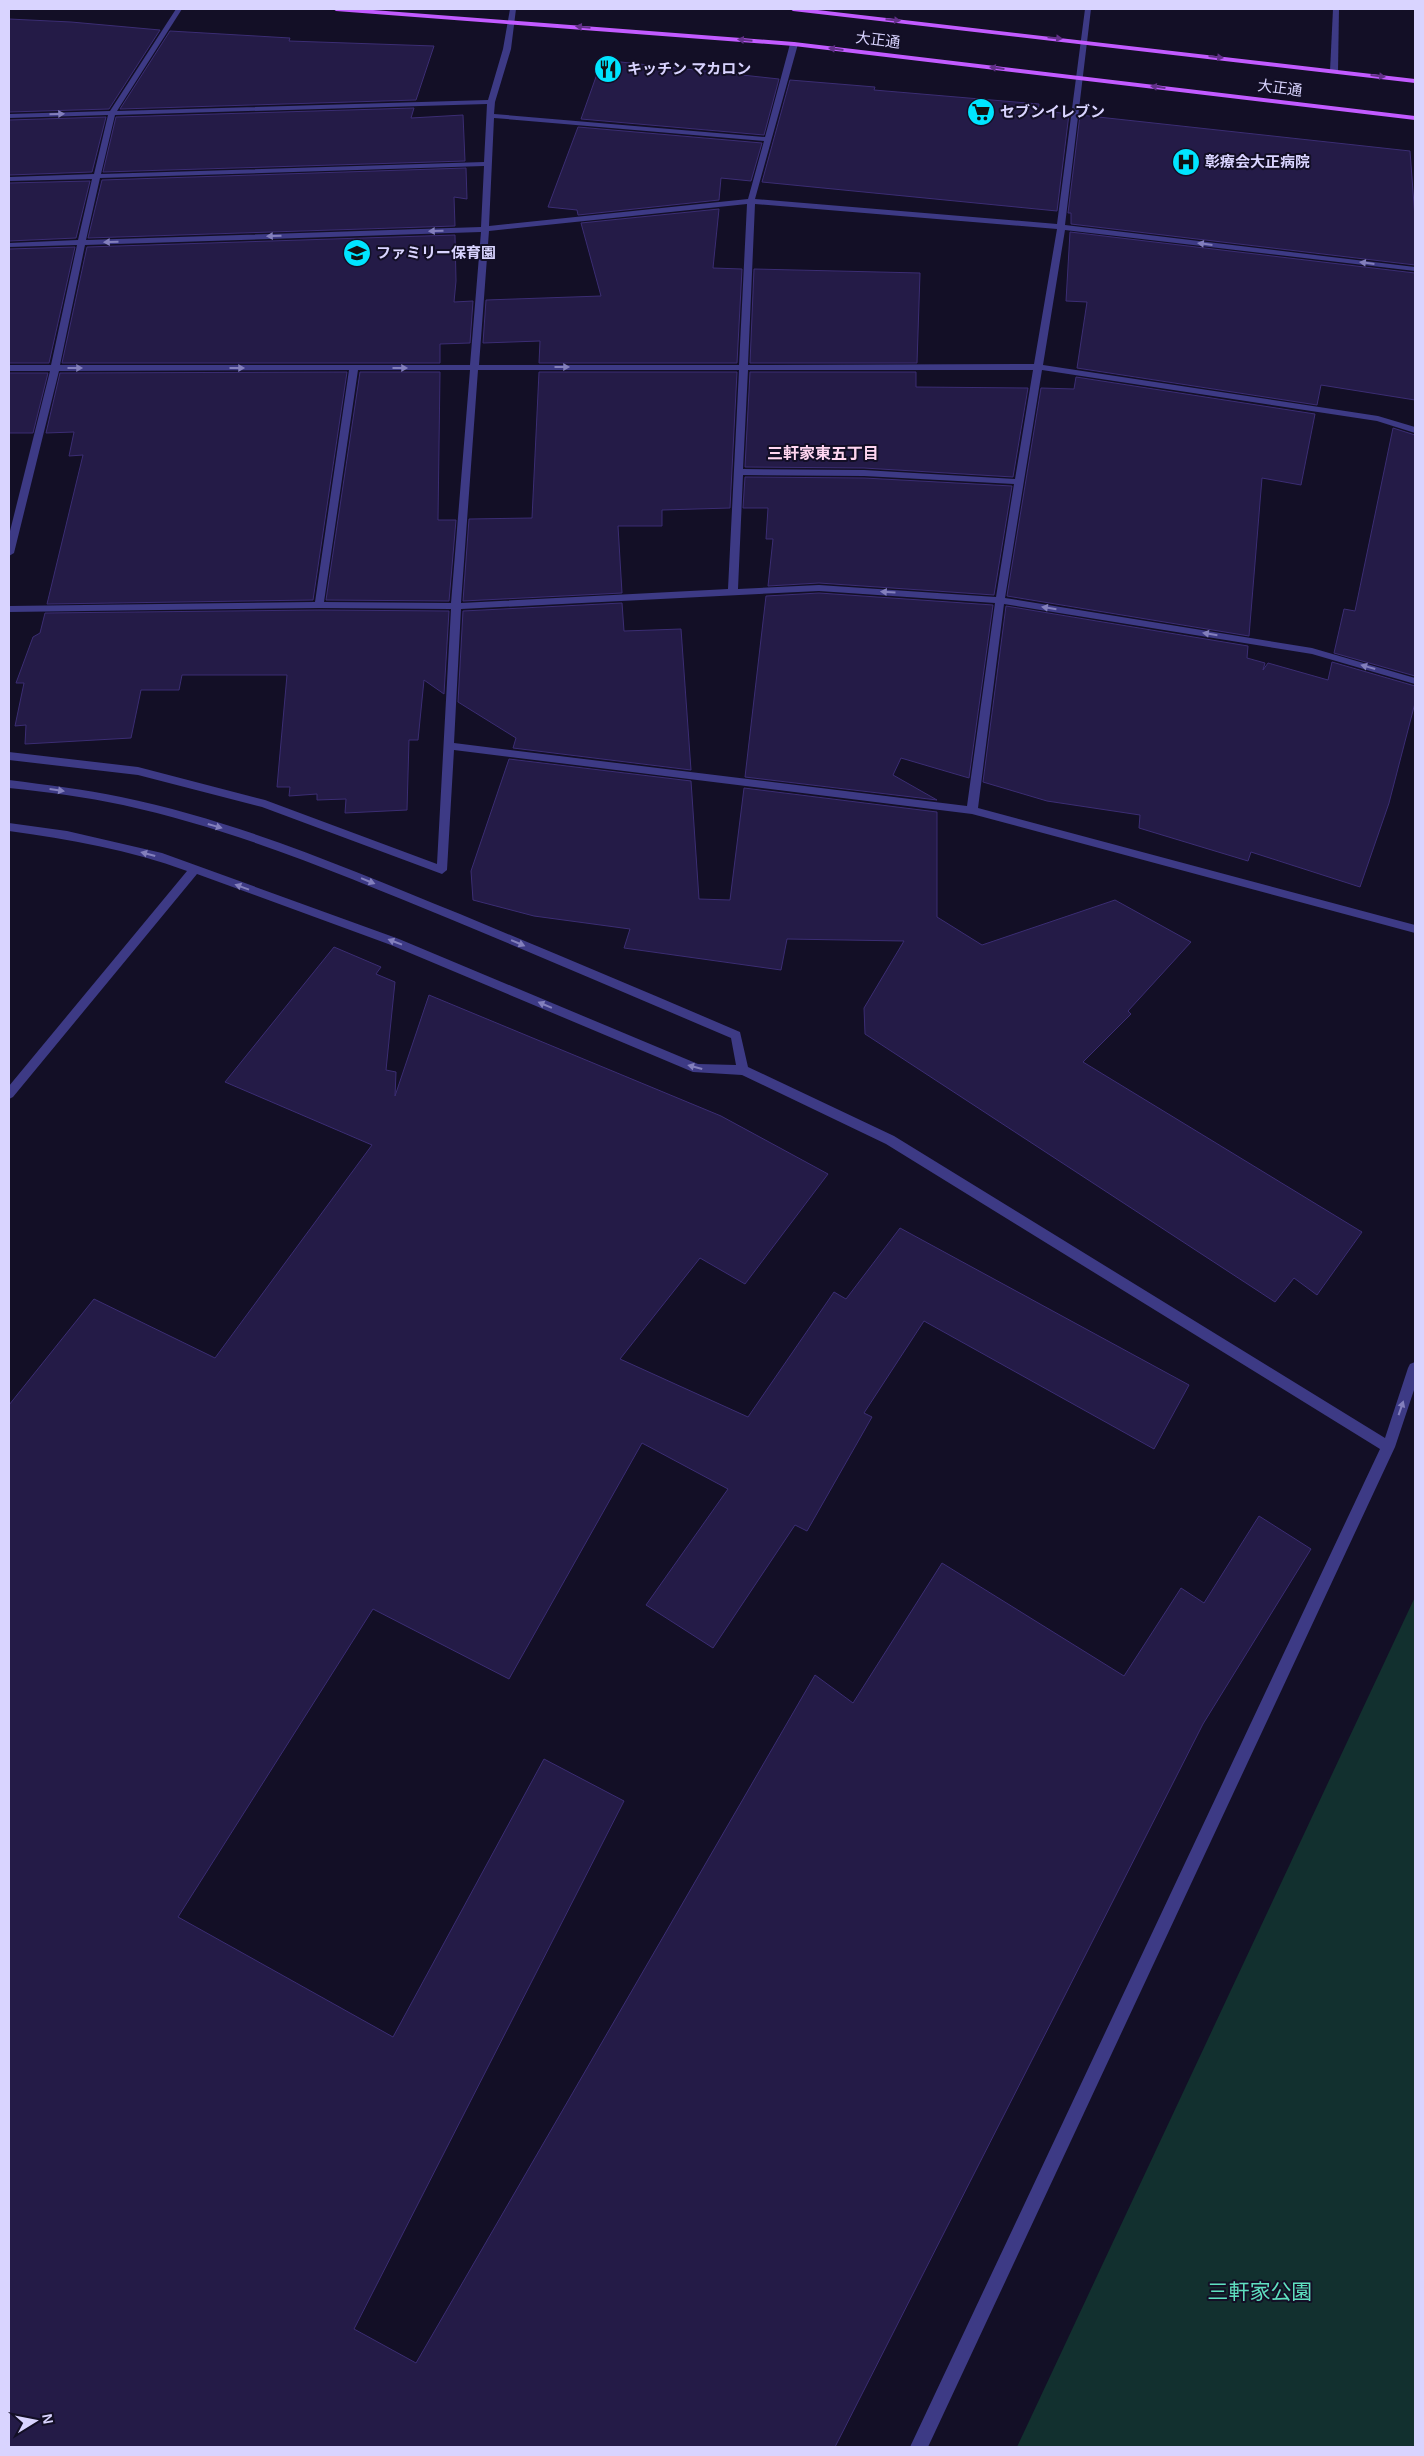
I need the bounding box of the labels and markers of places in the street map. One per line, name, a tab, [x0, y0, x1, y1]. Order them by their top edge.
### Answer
restaurant icon: キッチン マカロン	[593, 54, 623, 84]
place label: キッチン マカロン	[627, 60, 751, 77]
supermarket icon: セブンイレブン	[966, 97, 996, 127]
place label: セブンイレブン	[1000, 103, 1105, 120]
hospital icon: 彰療会大正病院	[1171, 147, 1201, 177]
place label: 彰療会大正病院	[1205, 153, 1310, 170]
school or university icon: ファミリー保育園	[342, 238, 372, 268]
place label: ファミリー保育園	[376, 244, 496, 261]

